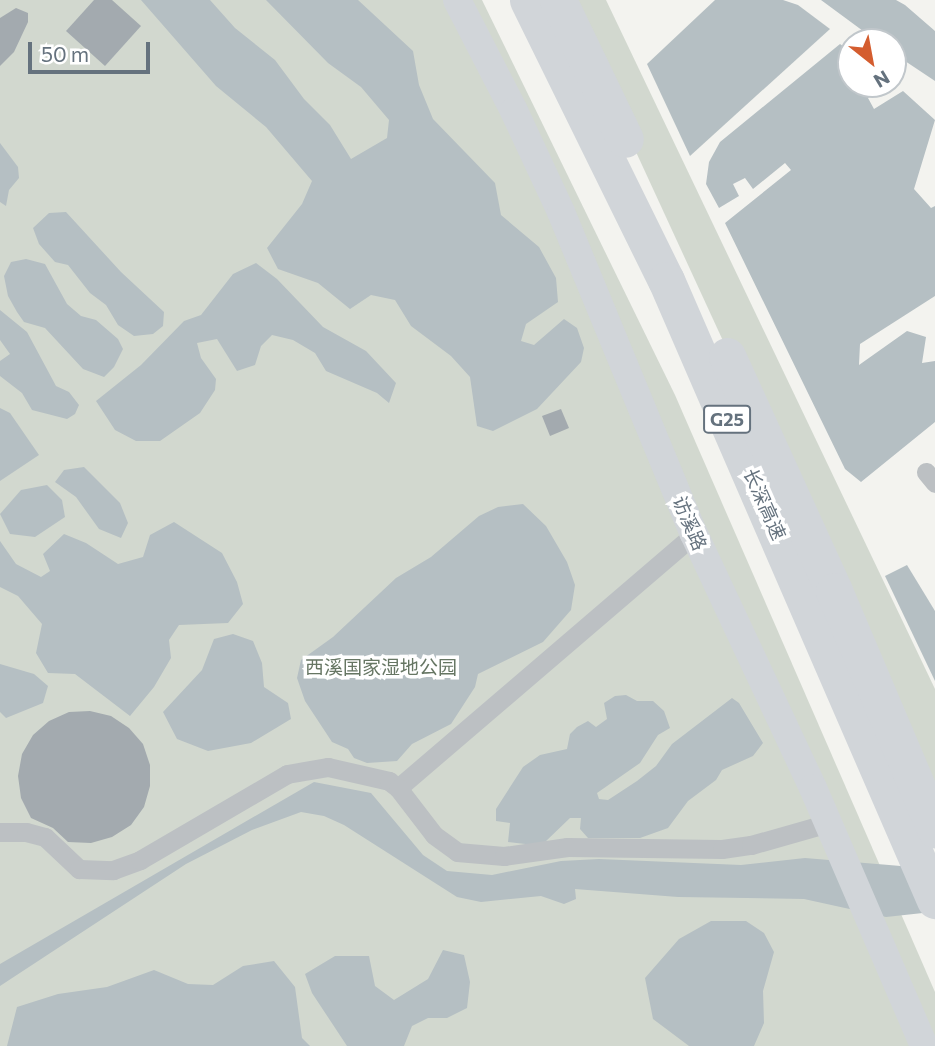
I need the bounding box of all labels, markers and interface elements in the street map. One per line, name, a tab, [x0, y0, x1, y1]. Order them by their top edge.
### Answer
scale bar	[32, 28, 154, 72]
north arrow	[837, 28, 907, 98]
text: 50 m	[41, 41, 89, 66]
text: N	[870, 66, 894, 93]
road number: G25	[702, 404, 752, 433]
street label: 长深高速	[739, 465, 791, 543]
street label: 访溪路	[668, 492, 712, 554]
park label: 西溪国家湿地公园	[305, 656, 457, 678]

